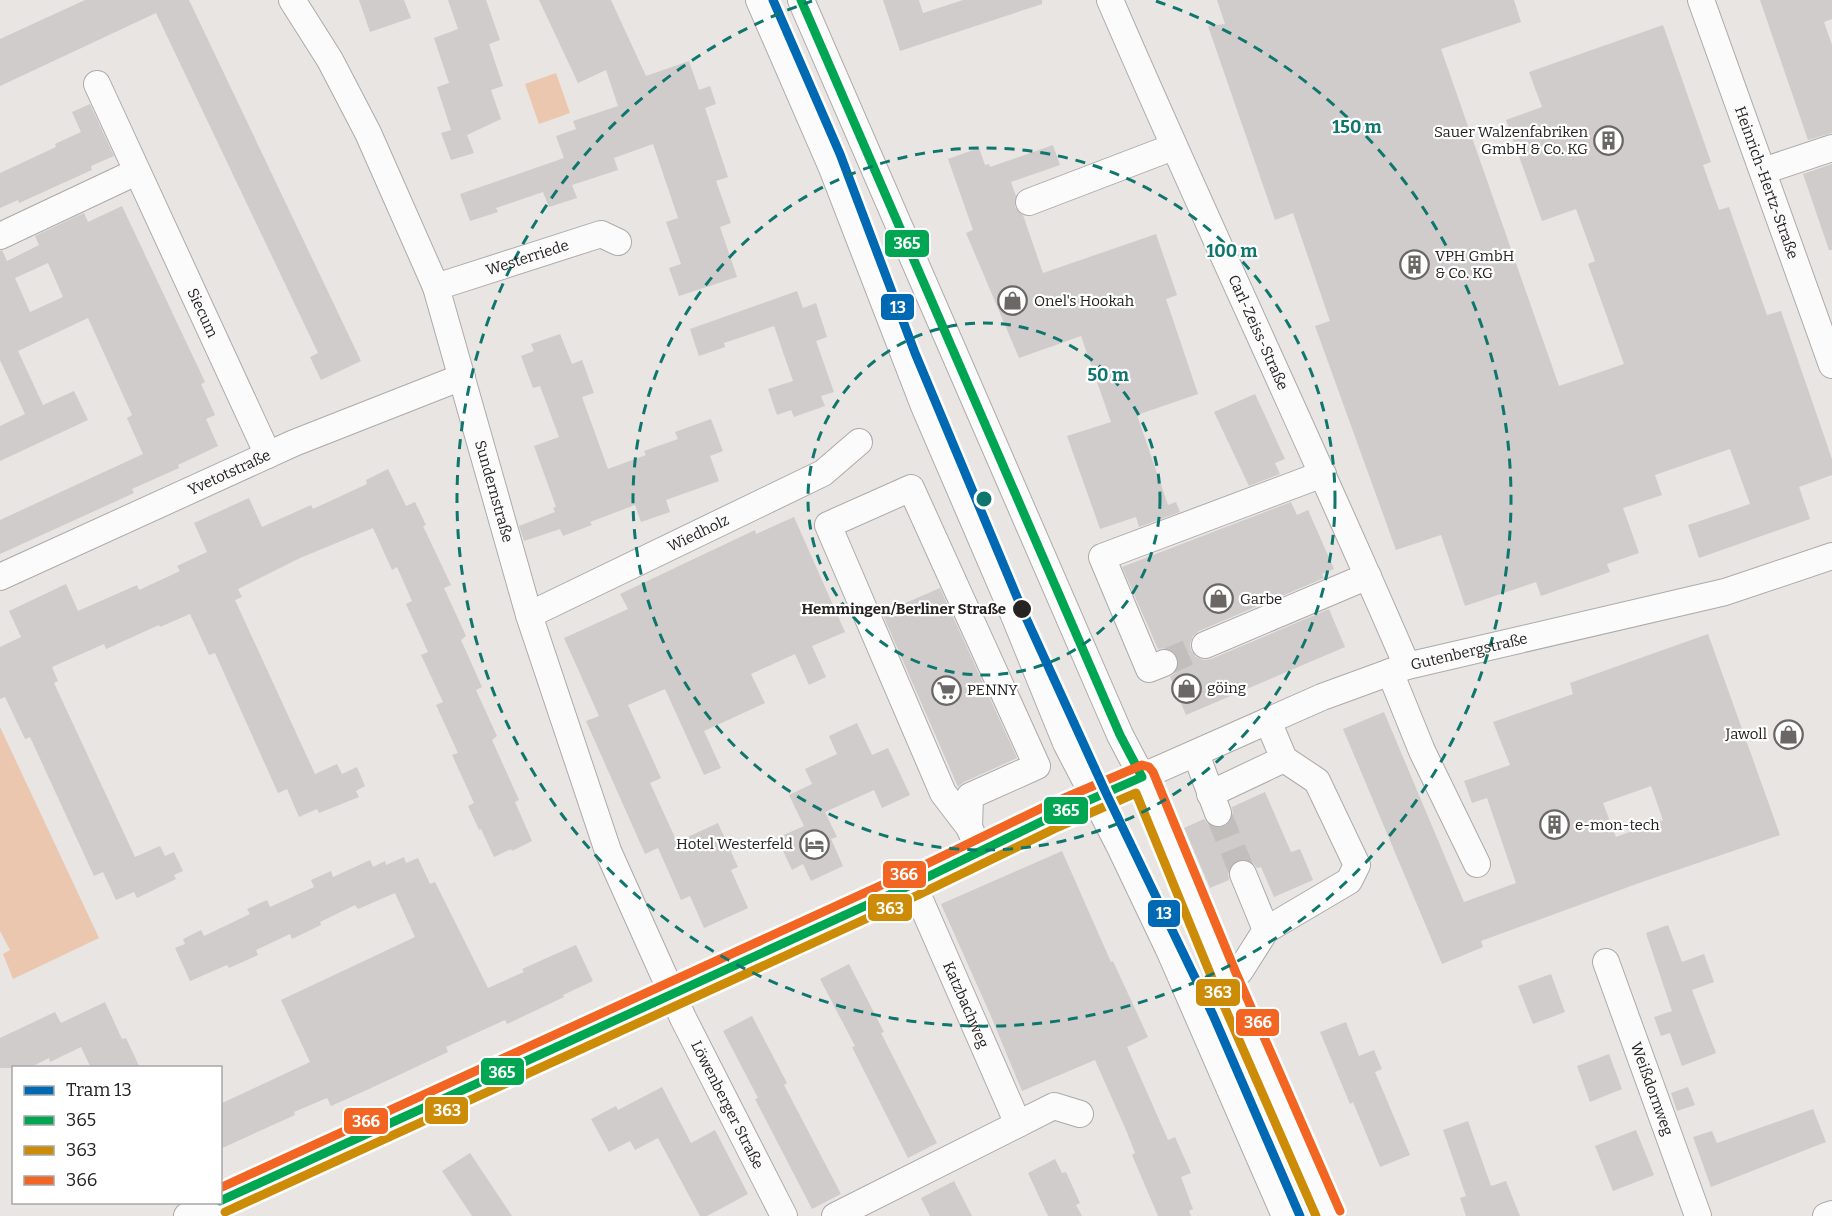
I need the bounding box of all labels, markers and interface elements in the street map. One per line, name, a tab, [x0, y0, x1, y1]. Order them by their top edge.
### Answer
street label: Heinrich-Hertz-Straße	[1731, 104, 1802, 261]
text: 150 m	[1332, 116, 1382, 138]
place label: Sauer Walzenfabriken GmbH & Co. KG	[1434, 123, 1588, 158]
building icon: Sauer Walzenfabriken GmbH & Co. KG	[1593, 125, 1625, 157]
line badge: 365	[884, 229, 930, 258]
text: 365	[893, 234, 921, 253]
street label: Westerriede	[484, 236, 571, 279]
text: 100 m	[1206, 240, 1258, 262]
place label: VPH GmbH & Co. KG	[1435, 247, 1515, 282]
building icon: VPH GmbH & Co. KG	[1398, 249, 1430, 281]
street label: Carl-Zeiss-Straße	[1224, 272, 1292, 393]
street label: Siecum	[183, 285, 222, 341]
shop icon: Onel's Hookah	[997, 285, 1029, 317]
place label: Onel's Hookah	[1034, 292, 1135, 310]
line badge: 13	[880, 293, 915, 321]
text: 13	[890, 298, 906, 317]
text: 50 m	[1087, 364, 1129, 386]
street label: Sundernstraße	[471, 438, 517, 544]
street label: Yvetotstraße	[185, 446, 273, 499]
centre of rings	[974, 489, 994, 509]
street label: Wiedholz	[665, 511, 732, 556]
shop icon: Garbe	[1203, 583, 1235, 615]
place label: Garbe	[1240, 590, 1282, 608]
marker: Hemmingen/Berliner Straße	[1011, 598, 1033, 620]
place label: Hemmingen/Berliner Straße	[801, 600, 1006, 618]
street label: Gutenbergstraße	[1409, 629, 1529, 674]
shop icon: göing	[1170, 672, 1202, 704]
supermarket icon: PENNY	[930, 674, 962, 706]
place label: göing	[1207, 679, 1246, 697]
place label: PENNY	[967, 681, 1018, 699]
shop icon: Jawoll	[1772, 718, 1804, 750]
place label: Jawoll	[1725, 725, 1767, 743]
line badge: 365	[1043, 796, 1089, 825]
text: 365	[1052, 801, 1080, 820]
building icon: e-mon-tech	[1538, 809, 1570, 841]
place label: e-mon-tech	[1575, 816, 1660, 834]
hotel icon: Hotel Westerfeld	[798, 828, 830, 860]
place label: Hotel Westerfeld	[676, 835, 793, 853]
line badge: 366	[882, 860, 927, 889]
text: 366	[890, 865, 919, 884]
line badge: 363	[867, 893, 913, 922]
text: 363	[876, 899, 904, 918]
line badge: 13	[1147, 899, 1181, 928]
text: 13	[1156, 904, 1172, 923]
street label: Katzbachweg	[939, 959, 993, 1051]
line badge: 363	[1195, 978, 1241, 1007]
text: 363	[1204, 983, 1232, 1002]
line badge: 366	[1235, 1008, 1280, 1037]
text: 366	[1244, 1013, 1273, 1032]
street label: Löwenberger Straße	[687, 1038, 767, 1172]
street label: Weißdornweg	[1627, 1040, 1677, 1138]
line badge: 365	[480, 1057, 525, 1086]
text: 365	[488, 1063, 516, 1082]
legend	[12, 1066, 222, 1204]
text: Tram 13	[66, 1079, 132, 1101]
line badge: 363	[424, 1096, 469, 1125]
text: 363	[433, 1101, 461, 1120]
line badge: 366	[343, 1107, 389, 1135]
text: 365	[66, 1109, 96, 1131]
text: 366	[352, 1112, 381, 1131]
text: 363	[66, 1139, 97, 1161]
text: 366	[66, 1169, 97, 1191]

